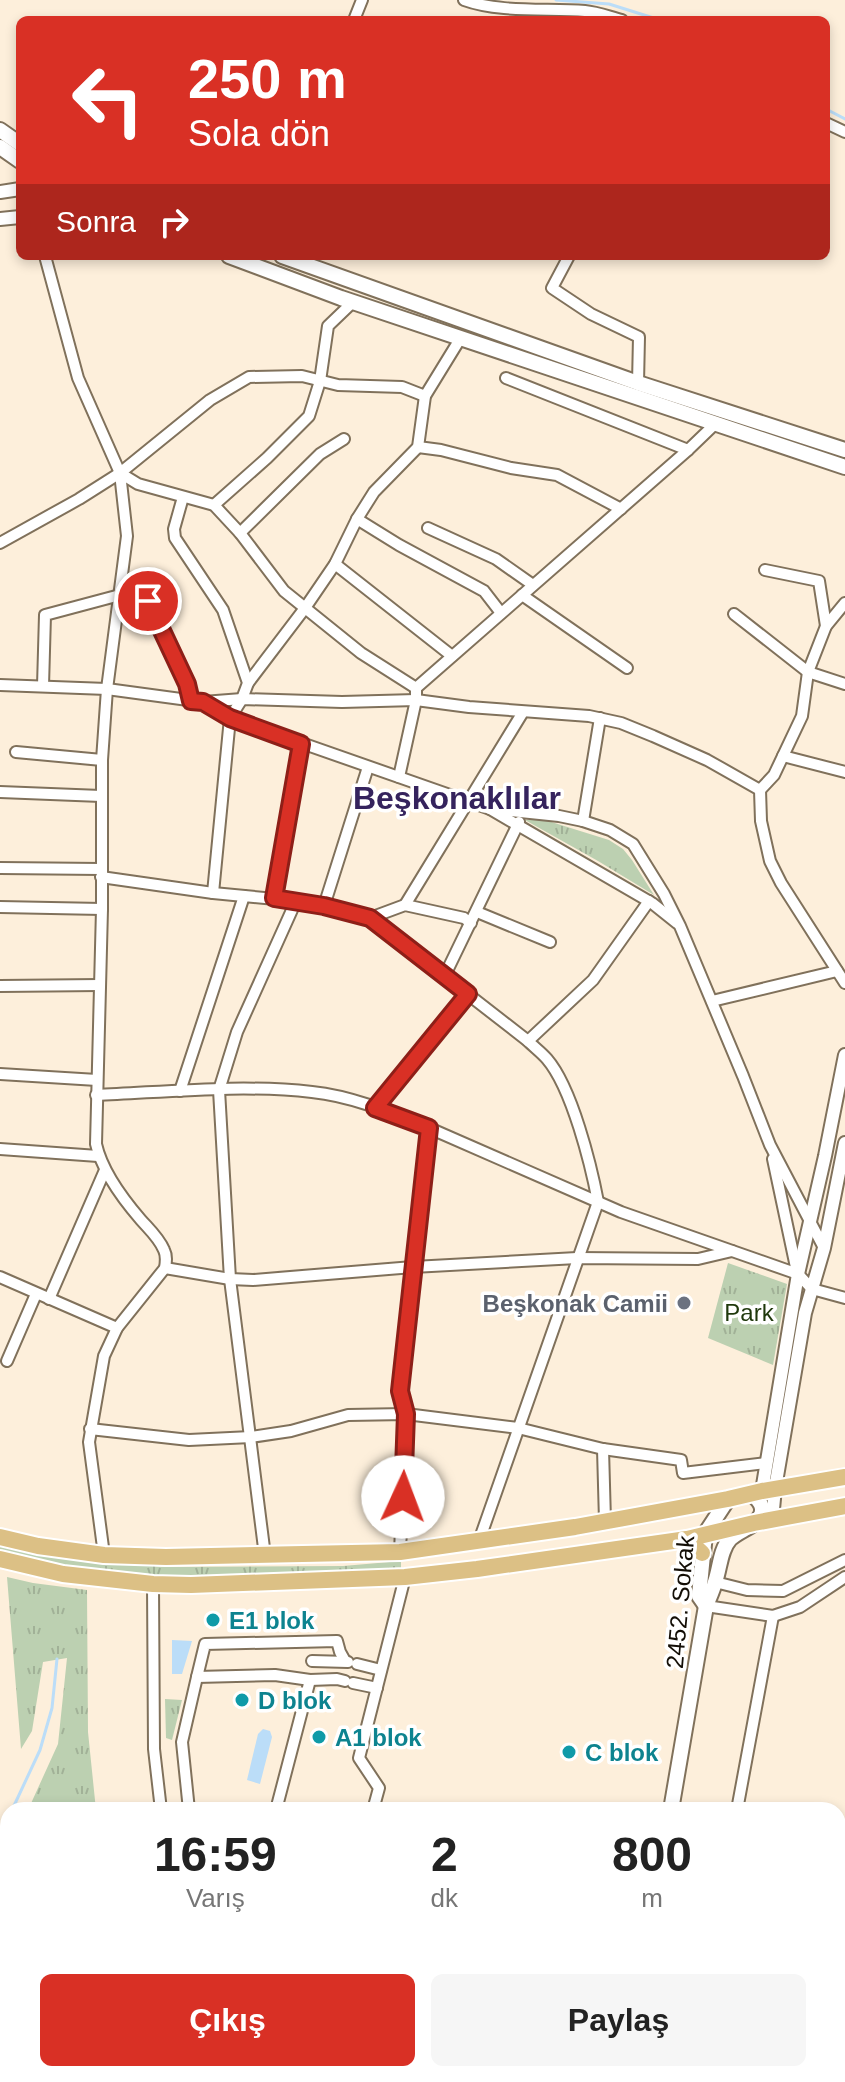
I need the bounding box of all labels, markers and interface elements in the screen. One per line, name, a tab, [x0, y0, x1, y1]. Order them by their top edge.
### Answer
text: 250 m	[188, 47, 347, 110]
icon: left	[56, 48, 160, 152]
text: Sola dön	[188, 113, 330, 154]
icon: right	[152, 200, 196, 244]
text: Sonra	[56, 205, 136, 238]
pin	[114, 567, 182, 635]
icon: arrive	[126, 579, 170, 623]
district label: Beşkonaklılar	[353, 780, 561, 816]
place label: Beşkonak Camii	[483, 1290, 668, 1317]
marker: Beşkonak Camii	[675, 1294, 693, 1312]
park label: Park	[724, 1299, 775, 1326]
position arrow	[361, 1455, 445, 1539]
street label: 2452. Sokak	[661, 1533, 699, 1670]
place label: E1 blok	[229, 1607, 315, 1634]
marker: E1 blok	[204, 1611, 222, 1629]
place label: D blok	[258, 1687, 332, 1714]
marker: D blok	[233, 1691, 251, 1709]
place label: A1 blok	[335, 1724, 422, 1751]
marker: A1 blok	[310, 1728, 328, 1746]
place label: C blok	[585, 1739, 659, 1766]
marker: C blok	[560, 1743, 578, 1761]
text: 16:59	[154, 1828, 277, 1881]
text: 2	[431, 1828, 458, 1881]
text: 800	[612, 1828, 692, 1881]
text: Varış	[186, 1883, 245, 1913]
text: dk	[431, 1883, 458, 1913]
text: m	[641, 1883, 663, 1913]
button: Çıkış	[40, 1974, 415, 2066]
button: Paylaş	[431, 1974, 806, 2066]

